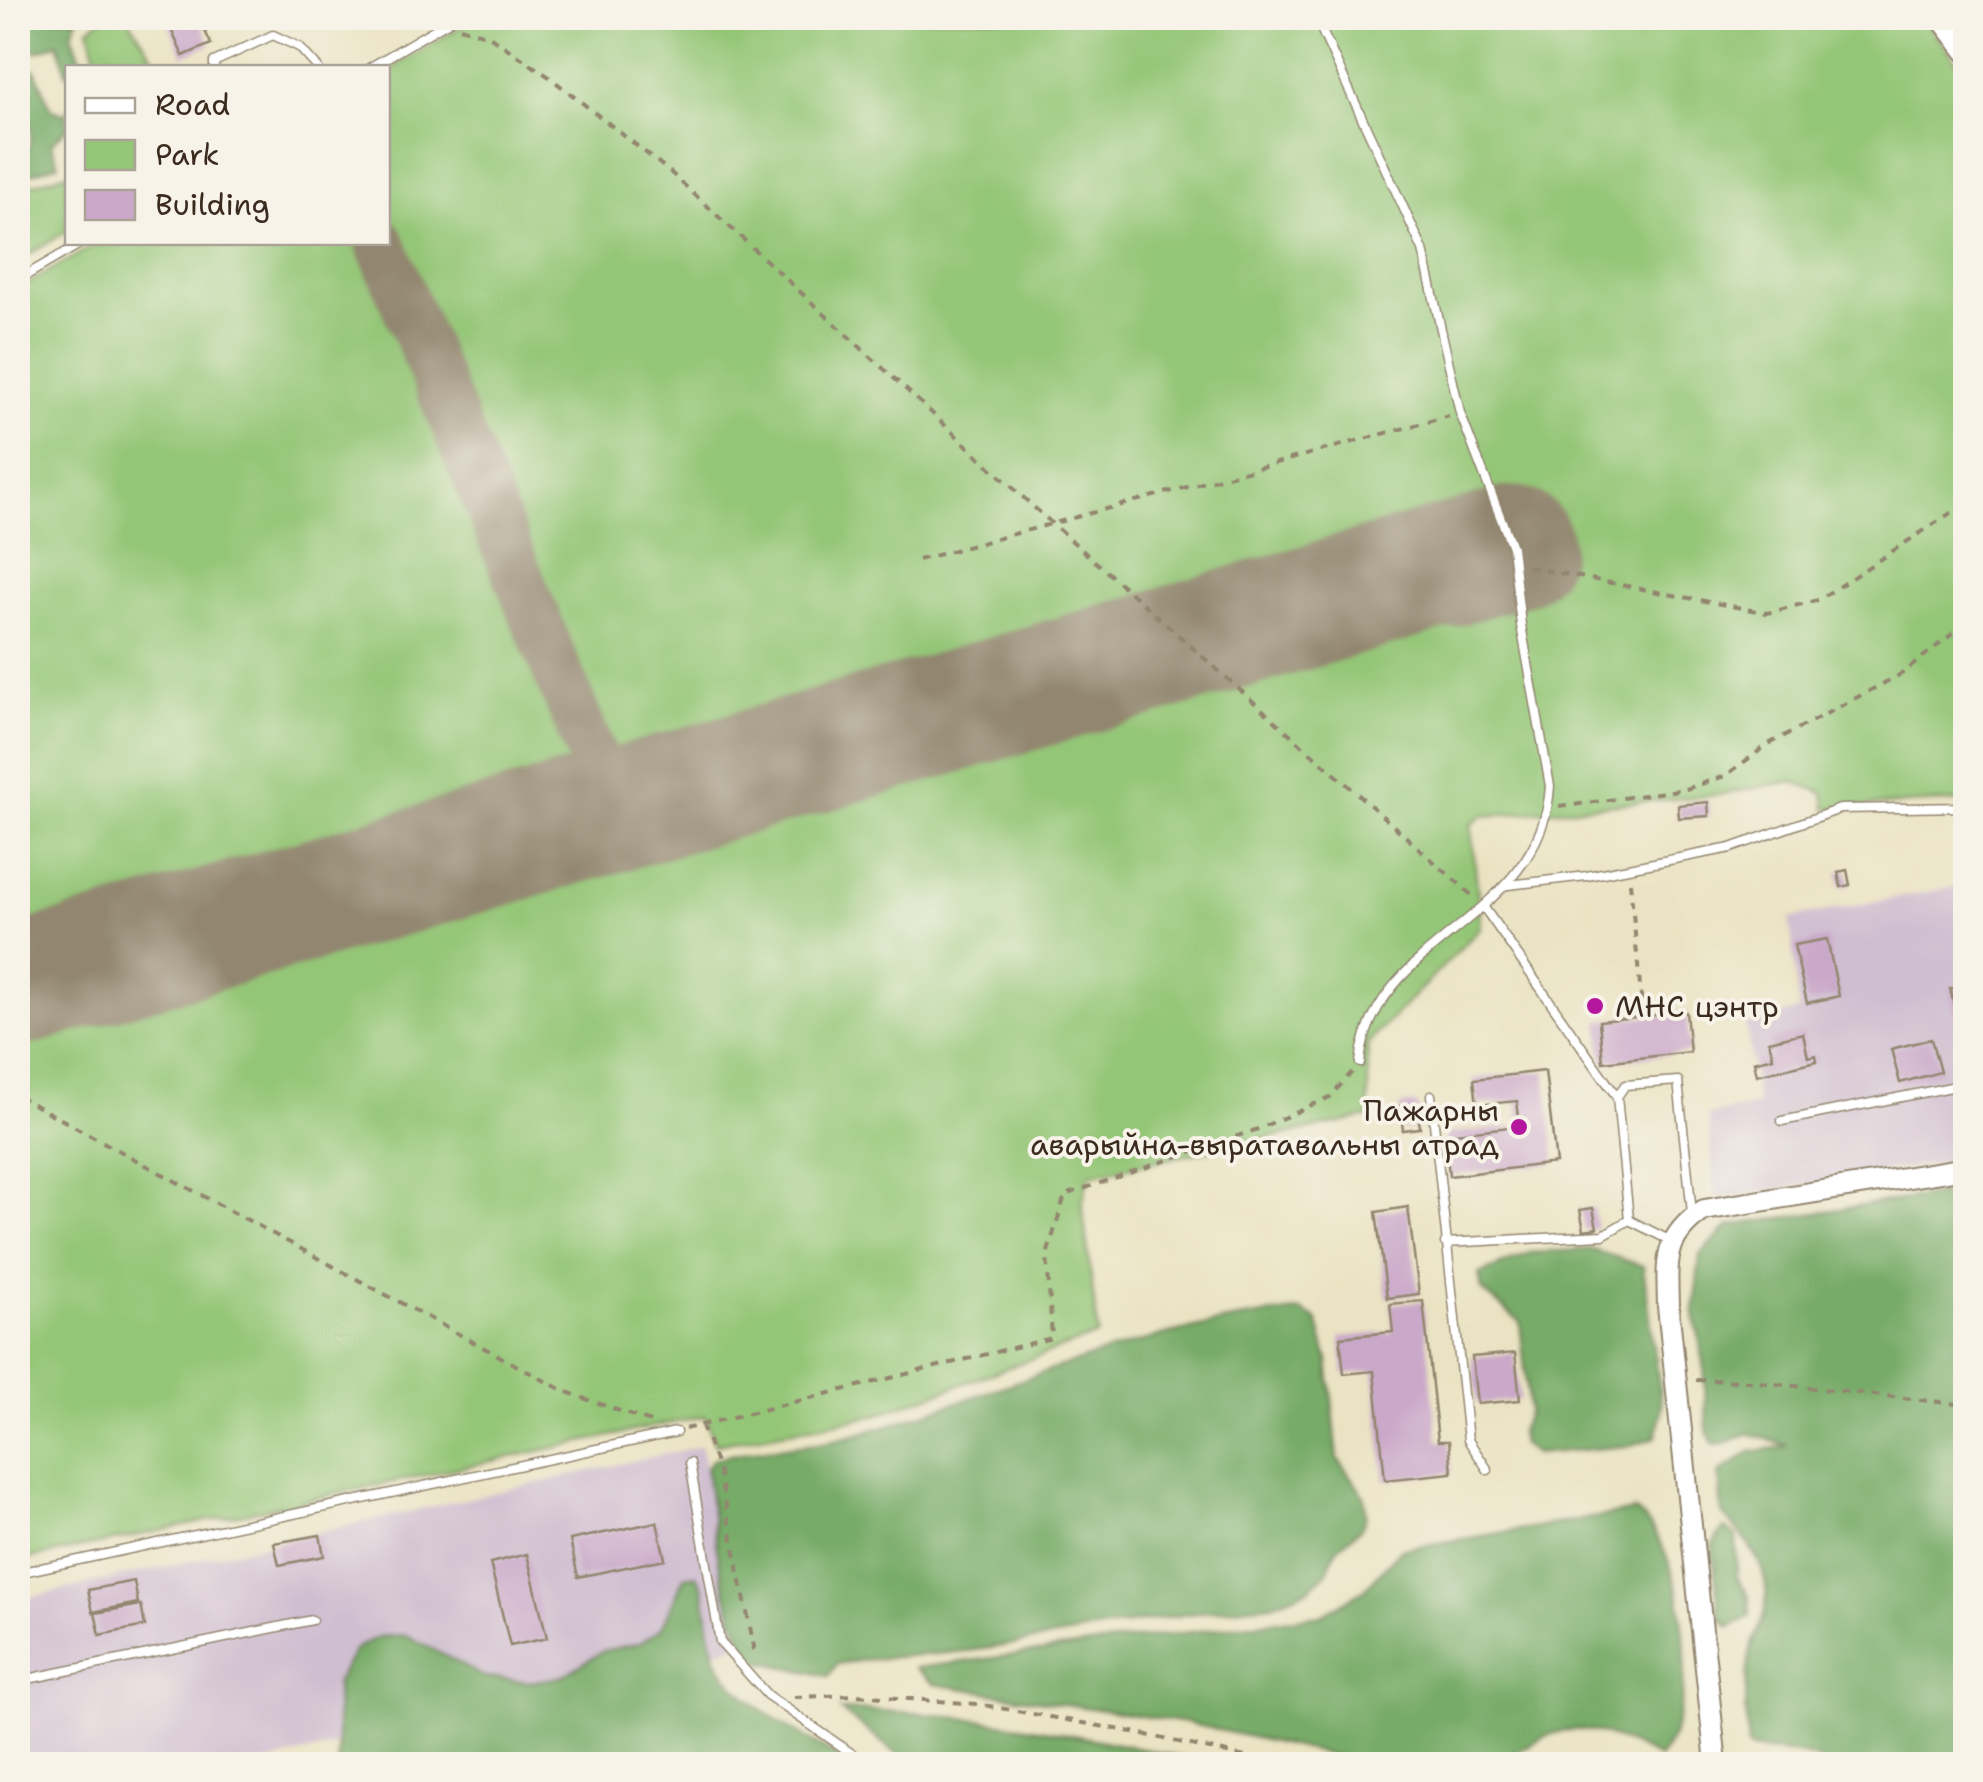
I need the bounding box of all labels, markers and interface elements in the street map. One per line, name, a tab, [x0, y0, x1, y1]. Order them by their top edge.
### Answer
legend	[65, 65, 390, 245]
text: Road	[155, 84, 230, 125]
text: Park	[155, 134, 219, 175]
text: Building	[155, 184, 270, 225]
place label: МНС цэнтр	[1615, 986, 1779, 1027]
marker: МНС цэнтр	[1584, 995, 1606, 1017]
place label: Пажарны аварыйна-выратавальны атрад	[1030, 1090, 1499, 1165]
marker: Пажарны аварыйна-выратавальны атрад	[1508, 1116, 1530, 1138]

